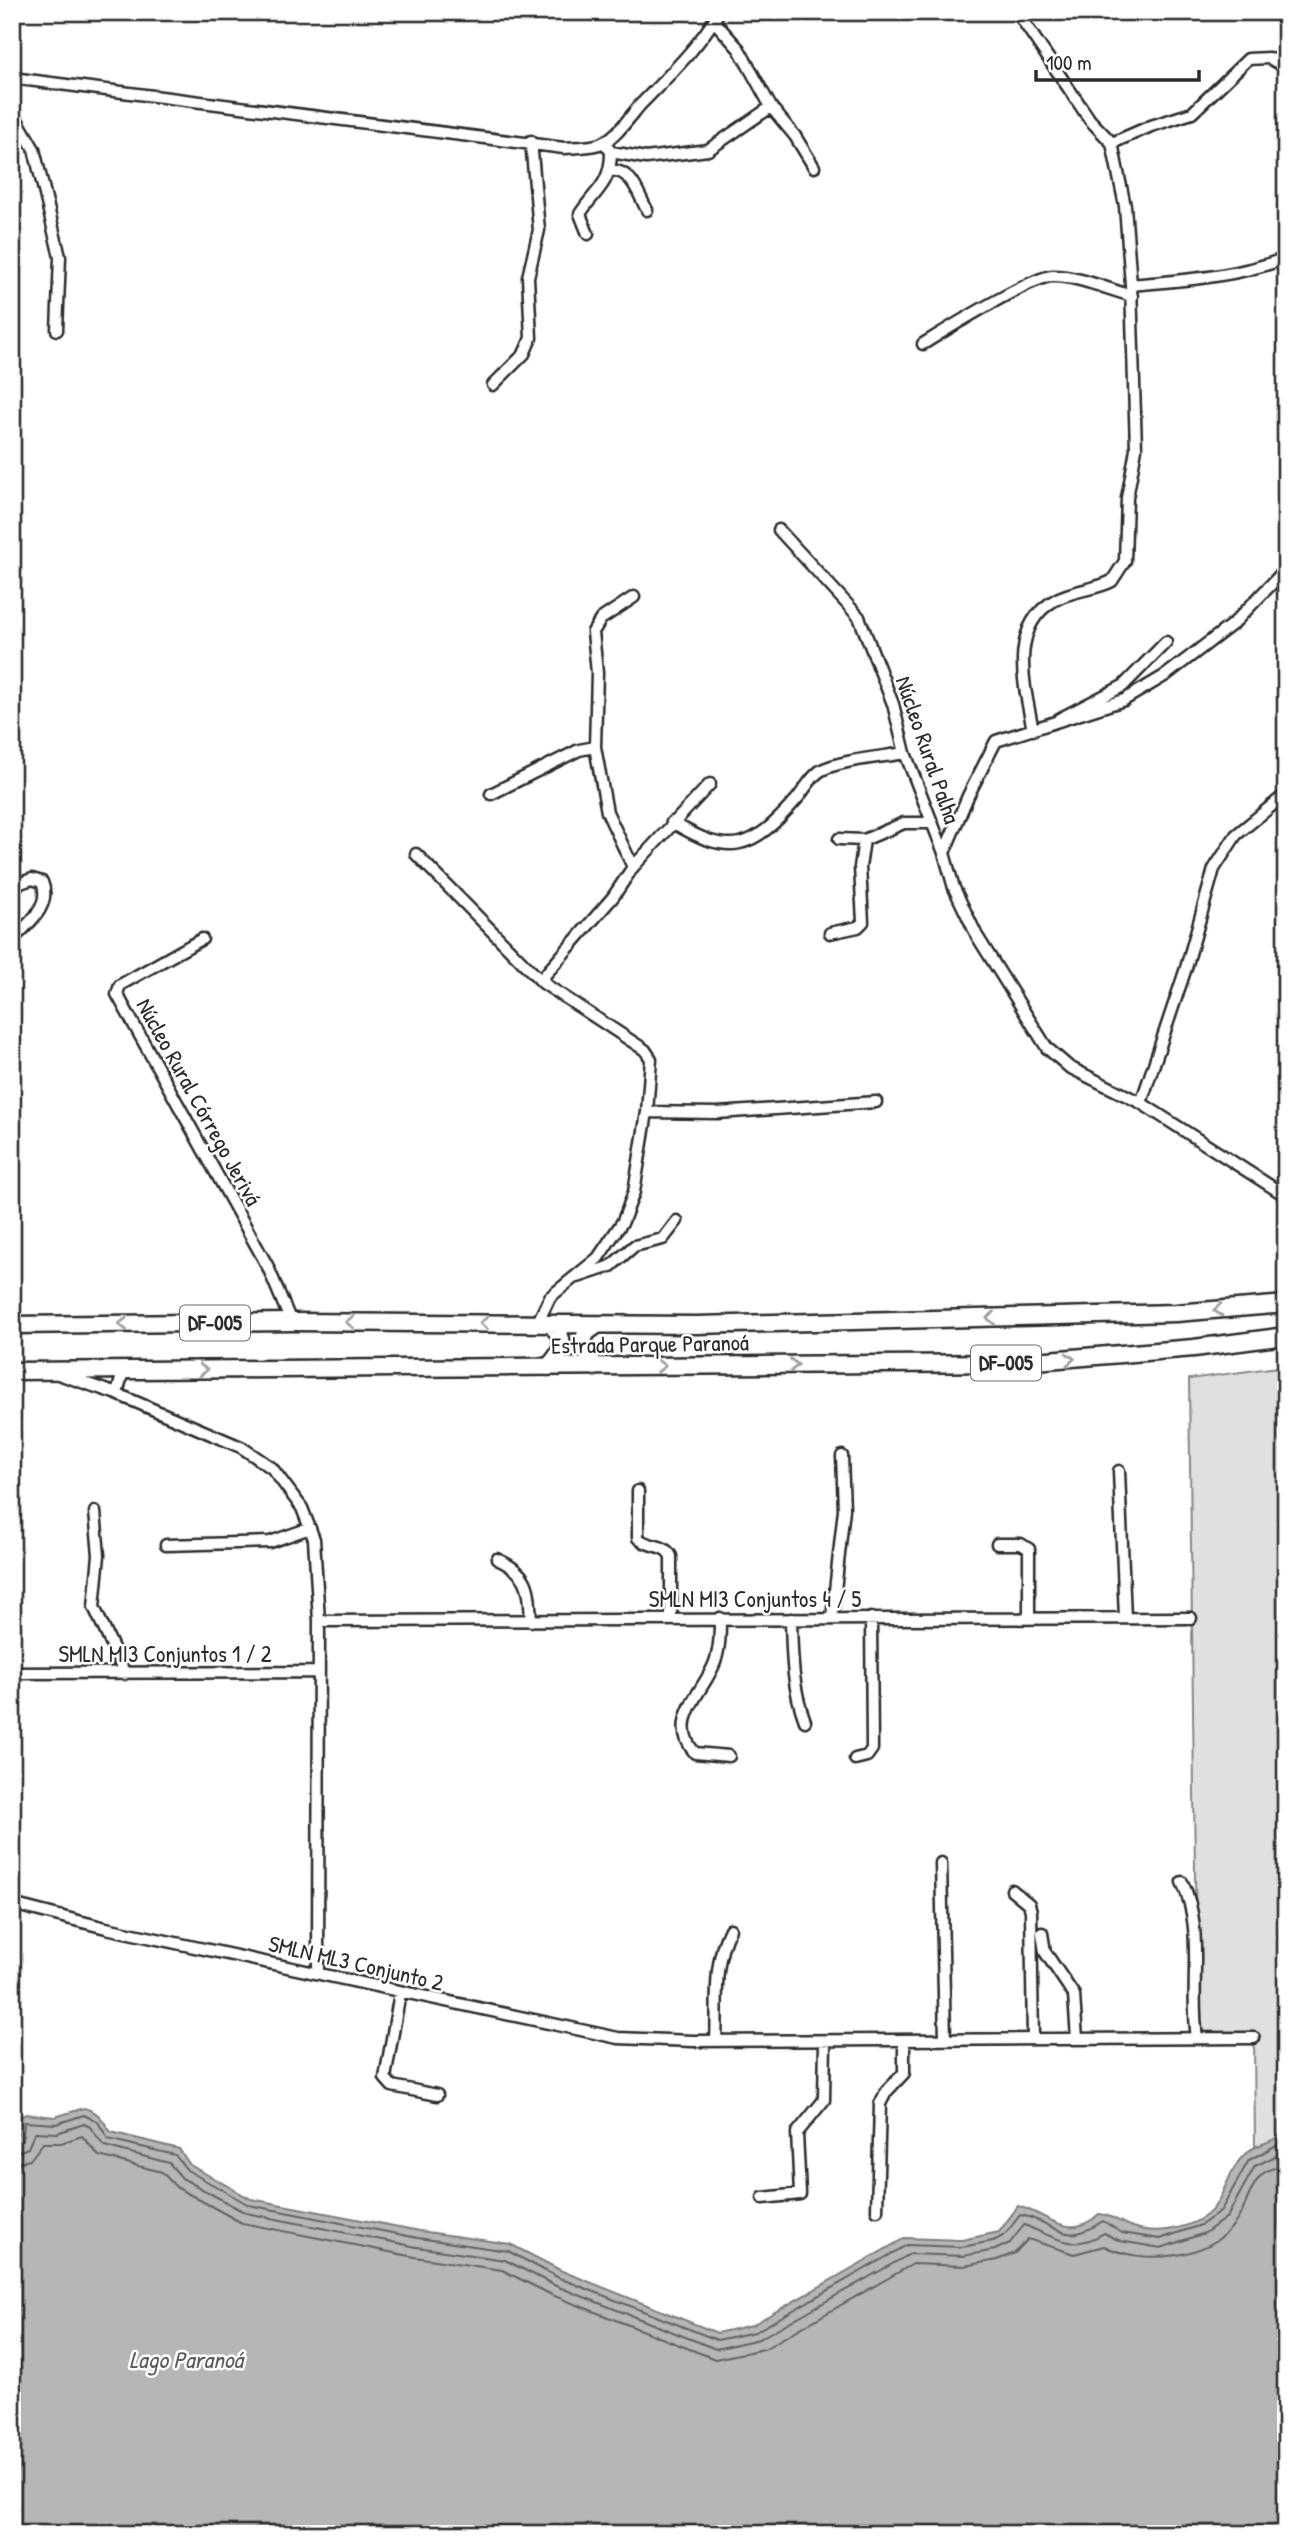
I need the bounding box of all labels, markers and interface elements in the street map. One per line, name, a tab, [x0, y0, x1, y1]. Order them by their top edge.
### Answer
scale bar	[1036, 38, 1198, 82]
text: 100 m	[1046, 48, 1092, 77]
street label: Núcleo Rural Palha	[889, 672, 968, 828]
street label: Núcleo Rural Córrego Jerivá	[130, 993, 269, 1211]
one-way arrow	[1212, 1302, 1223, 1317]
road number: DF-005	[180, 1306, 250, 1340]
one-way arrow	[985, 1310, 995, 1326]
one-way arrow	[345, 1315, 356, 1330]
one-way arrow	[117, 1316, 128, 1331]
one-way arrow	[478, 1316, 489, 1331]
street label: Estrada Parque Paranoá	[551, 1326, 749, 1361]
road number: DF-005	[971, 1346, 1041, 1380]
one-way arrow	[1065, 1352, 1076, 1367]
one-way arrow	[789, 1357, 800, 1373]
one-way arrow	[655, 1359, 666, 1374]
one-way arrow	[198, 1362, 209, 1378]
street label: SMLN MI3 Conjuntos 4 / 5	[649, 1583, 861, 1614]
street label: SMLN MI3 Conjuntos 1 / 2	[58, 1638, 272, 1669]
street label: SMLN ML3 Conjunto 2	[266, 1927, 447, 1998]
water label: Lago Paranoá	[129, 2343, 245, 2376]

